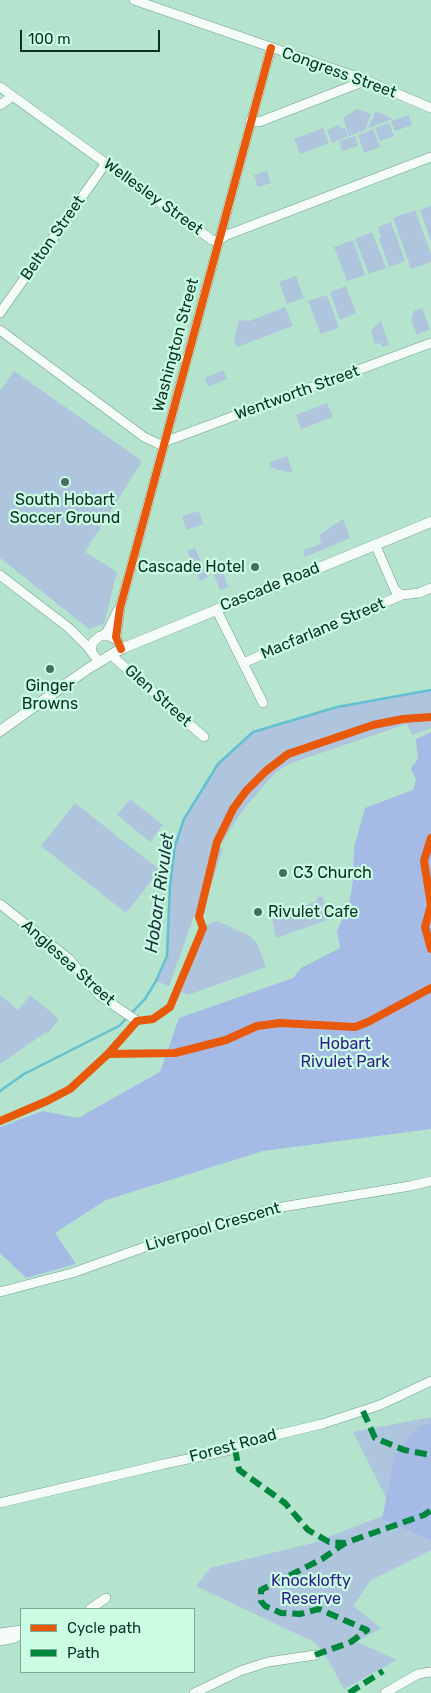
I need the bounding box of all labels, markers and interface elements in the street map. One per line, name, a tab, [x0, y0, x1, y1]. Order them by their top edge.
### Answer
scale bar	[22, 20, 162, 52]
text: 100 m	[28, 30, 70, 48]
street label: Congress Street	[279, 43, 399, 103]
street label: Wellesley Street	[100, 155, 206, 239]
street label: Belton Street	[17, 192, 89, 284]
street label: Washington Street	[149, 276, 203, 414]
street label: Wentworth Street	[232, 362, 362, 424]
marker: South Hobart Soccer Ground	[59, 476, 71, 488]
place label: South Hobart Soccer Ground	[10, 490, 120, 528]
place label: Cascade Hotel	[138, 557, 245, 577]
street label: Cascade Road	[217, 558, 323, 616]
marker: Cascade Hotel	[249, 561, 261, 573]
street label: Macfarlane Street	[258, 594, 388, 664]
street label: Glen Street	[121, 661, 195, 731]
marker: Ginger Browns	[44, 663, 56, 675]
place label: Ginger Browns	[22, 676, 78, 714]
water label: Hobart Rivulet	[141, 832, 179, 954]
place label: C3 Church	[293, 863, 372, 883]
marker: C3 Church	[277, 867, 289, 879]
place label: Rivulet Cafe	[268, 902, 358, 922]
marker: Rivulet Cafe	[252, 906, 264, 918]
street label: Anglesea Street	[17, 916, 119, 1010]
park label: Hobart Rivulet Park	[300, 1034, 390, 1072]
street label: Liverpool Crescent	[143, 1199, 283, 1255]
street label: Forest Road	[187, 1425, 279, 1467]
park label: Knocklofty Reserve	[271, 1571, 351, 1609]
legend	[20, 1608, 195, 1673]
text: Cycle path	[67, 1619, 141, 1637]
text: Path	[67, 1644, 100, 1662]

